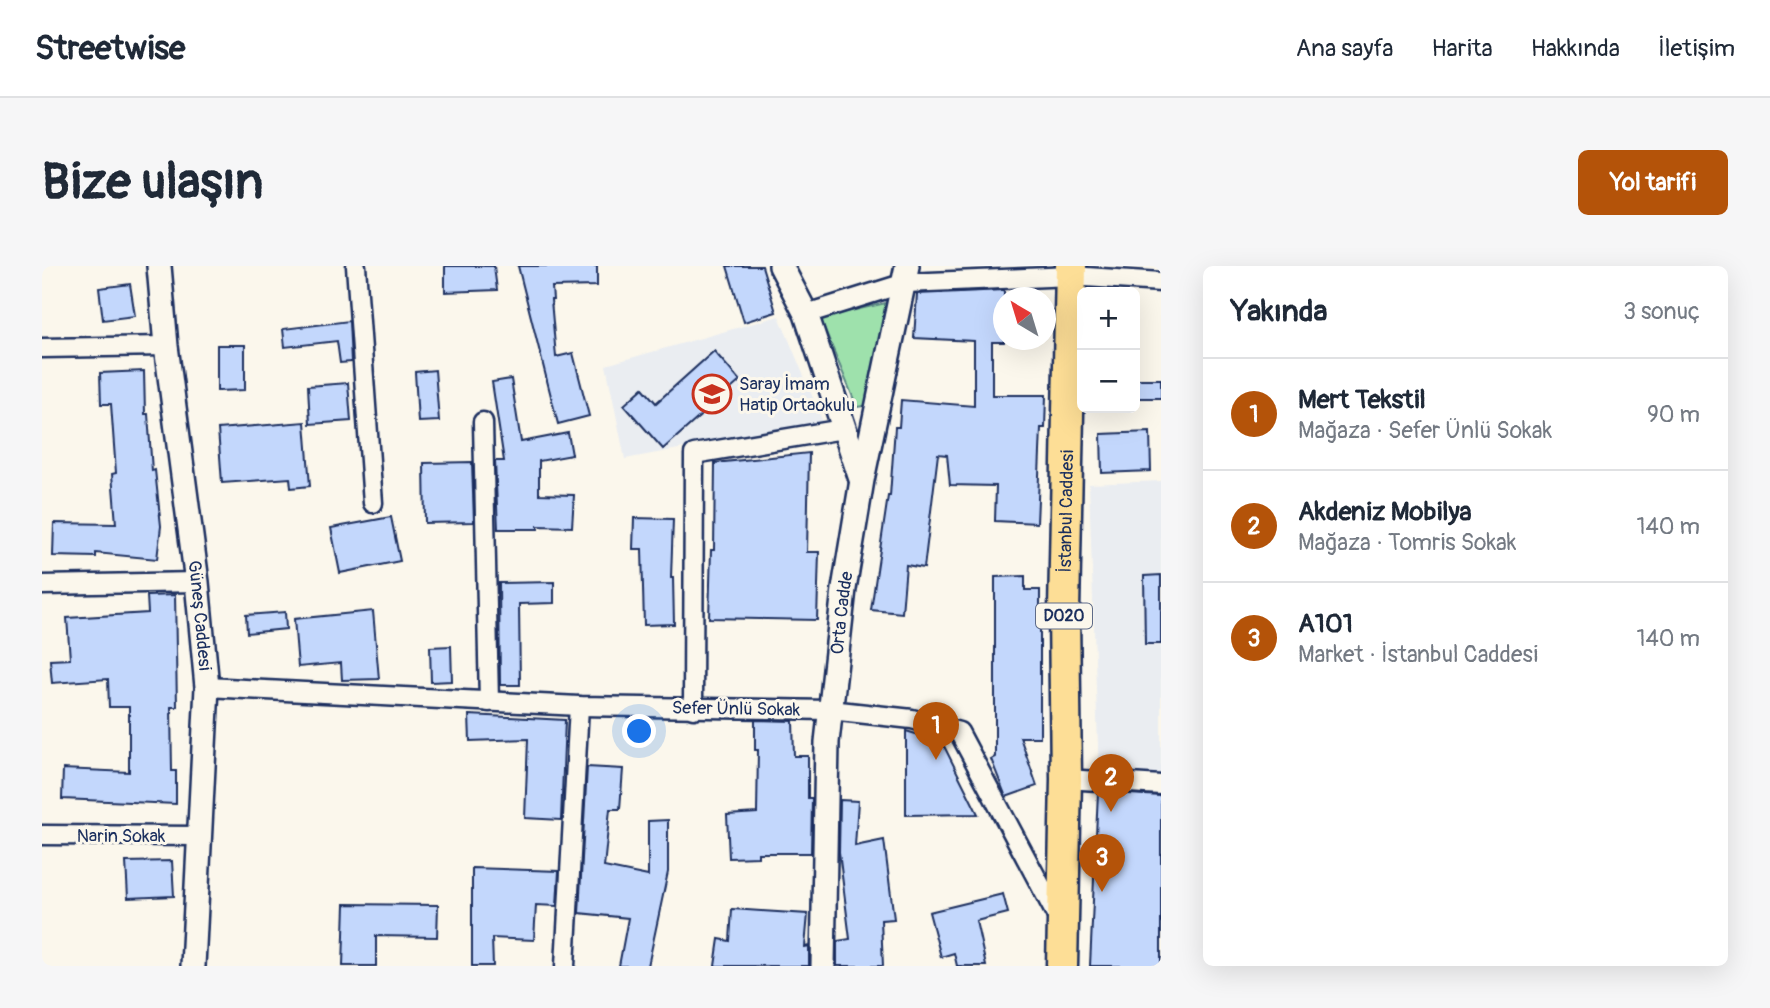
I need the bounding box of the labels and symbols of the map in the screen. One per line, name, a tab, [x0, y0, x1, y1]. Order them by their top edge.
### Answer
north arrow	[993, 287, 1056, 350]
school or university icon: Saray İmam Hatip Ortaokulu	[691, 373, 733, 415]
place label: Saray İmam Hatip Ortaokulu	[739, 373, 855, 417]
street label: İstanbul Caddesi	[1053, 449, 1079, 573]
street label: Güneş Caddesi	[183, 559, 217, 672]
street label: Orta Cadde	[825, 569, 858, 656]
road number: D020	[1036, 604, 1092, 628]
street label: Sefer Ünlü Sokak	[672, 696, 801, 722]
pin: 1	[913, 702, 959, 760]
your location	[622, 714, 656, 748]
pin: 2	[1088, 754, 1134, 812]
street label: Narin Sokak	[77, 825, 166, 848]
pin: 3	[1079, 834, 1125, 892]

